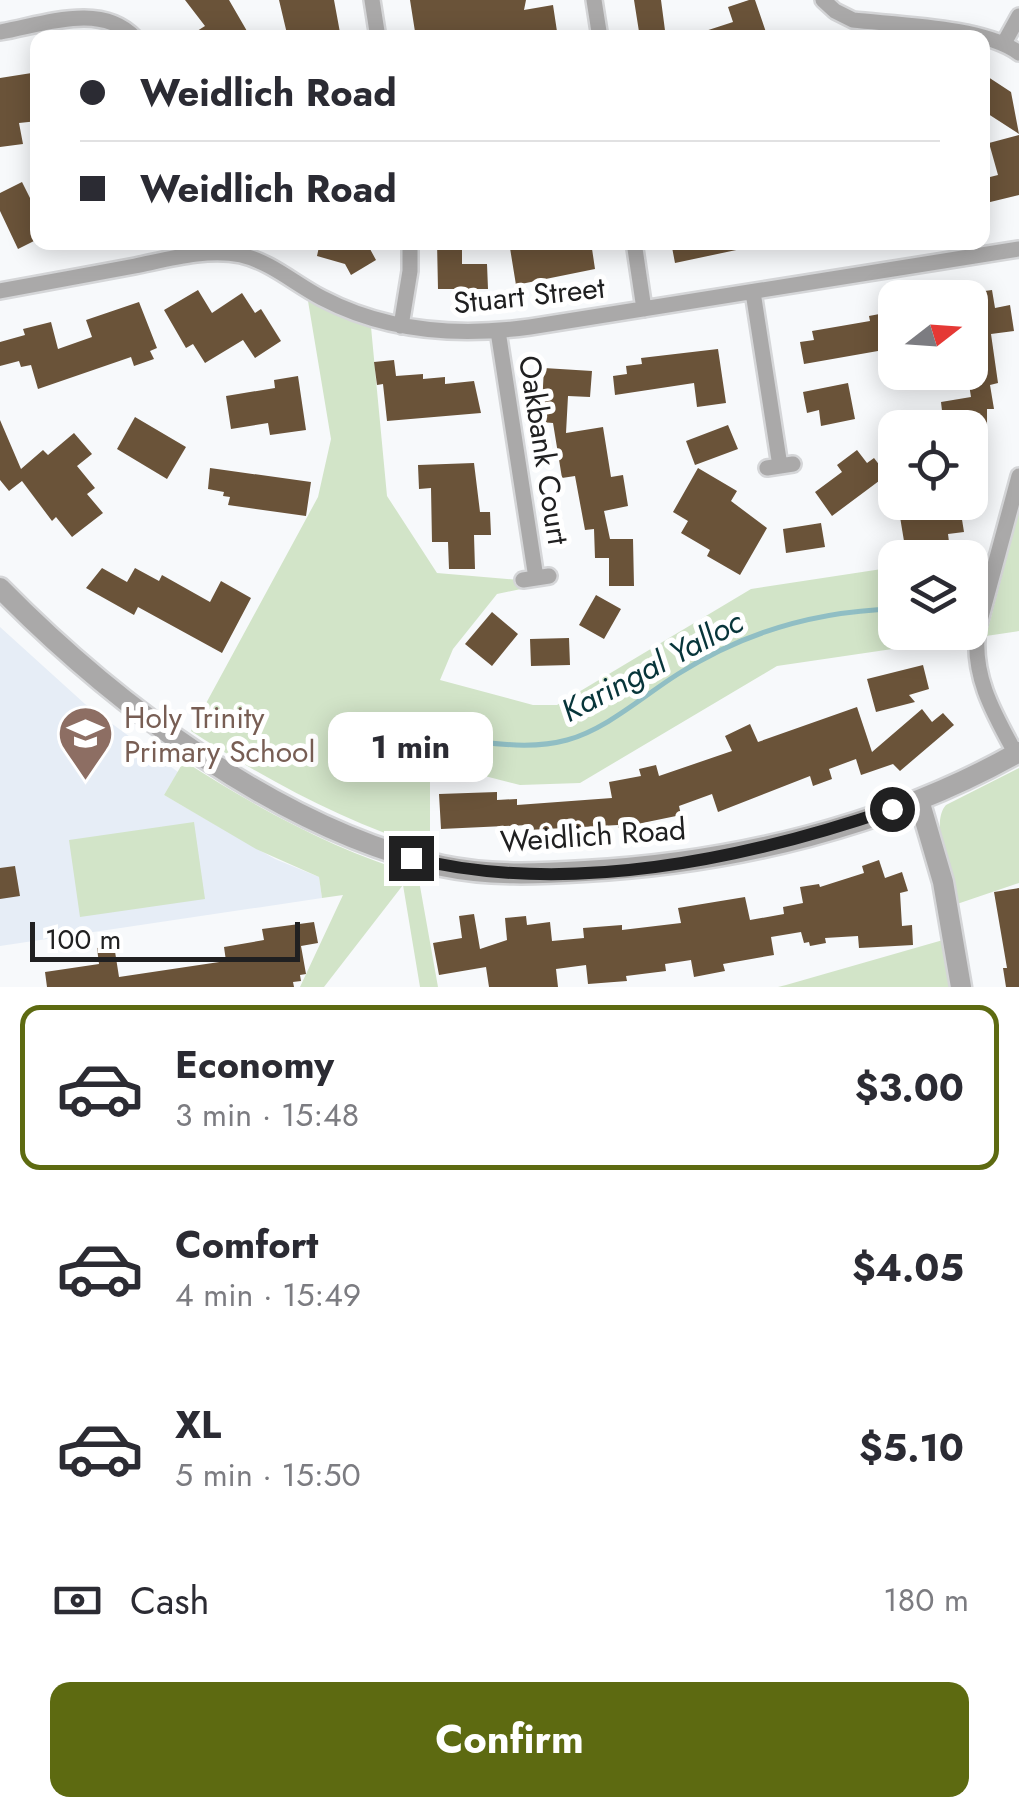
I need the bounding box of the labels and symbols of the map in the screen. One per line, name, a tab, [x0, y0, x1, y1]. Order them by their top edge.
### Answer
street label: Stuart Street	[451, 266, 608, 324]
north arrow	[878, 280, 988, 390]
street label: Oakbank Court	[508, 352, 580, 548]
water label: Karingal Yalloc	[553, 599, 751, 733]
place label: Holy Trinity Primary School	[124, 696, 315, 773]
school or university icon: Holy Trinity Primary School	[55, 704, 115, 783]
callout: 1 min	[328, 713, 494, 783]
route start	[870, 787, 915, 832]
street label: Weidlich Road	[499, 807, 687, 863]
route end	[389, 836, 434, 881]
scale bar	[30, 917, 300, 961]

